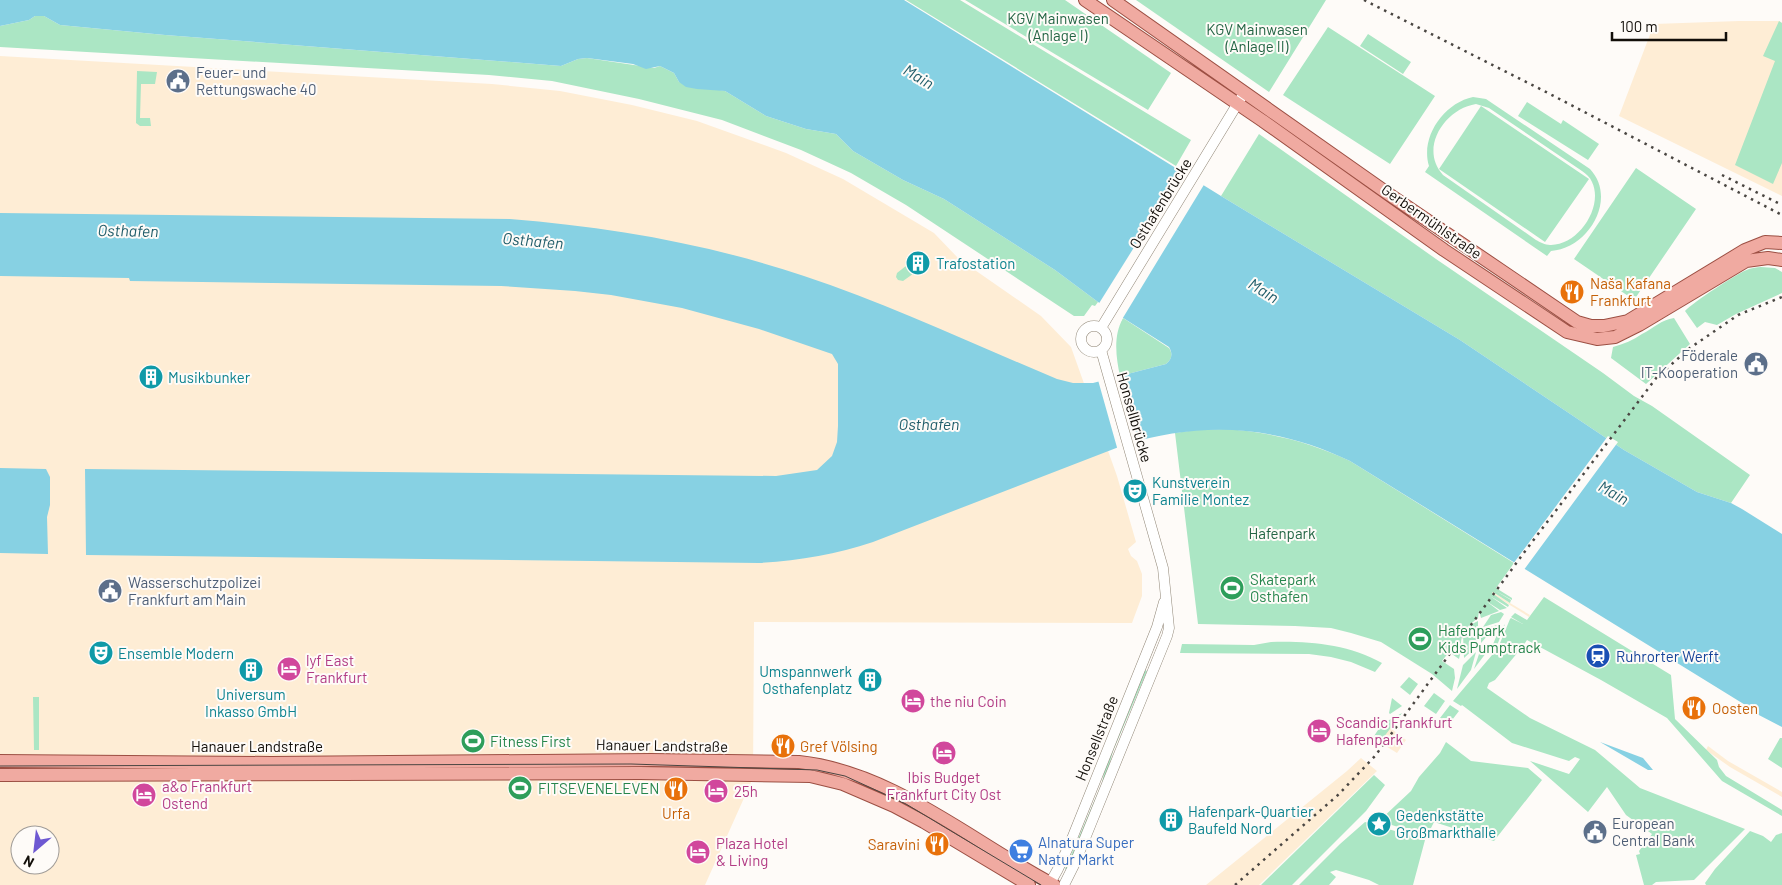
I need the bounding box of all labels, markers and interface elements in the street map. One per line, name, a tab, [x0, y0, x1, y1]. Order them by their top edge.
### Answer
park label: KGV Mainwasen (Anlage I)	[1007, 9, 1109, 44]
scale bar	[1612, 10, 1726, 42]
text: 100 m	[1620, 17, 1658, 35]
park label: KGV Mainwasen (Anlage II)	[1206, 20, 1308, 55]
water label: Main	[900, 60, 938, 92]
place label: Feuer- und Rettungswache 40	[196, 63, 317, 98]
public building icon: Feuer- und Rettungswache 40	[165, 68, 191, 94]
street label: Osthafenbrücke	[1125, 154, 1195, 252]
street label: Gerbermühlstraße	[1378, 180, 1486, 262]
water label: Osthafen	[97, 220, 159, 240]
water label: Osthafen	[502, 228, 564, 252]
building icon: Trafostation	[905, 250, 931, 276]
place label: Trafostation	[936, 254, 1015, 272]
water label: Main	[1245, 273, 1283, 307]
place label: Naša Kafana Frankfurt	[1590, 274, 1671, 309]
restaurant icon: Naša Kafana Frankfurt	[1559, 279, 1585, 305]
place label: Föderale IT-Kooperation	[1641, 346, 1738, 381]
public building icon: Föderale IT-Kooperation	[1743, 351, 1769, 377]
building icon: Musikbunker	[138, 364, 164, 390]
place label: Musikbunker	[168, 368, 251, 386]
street label: Honsellbrücke	[1114, 370, 1156, 464]
water label: Osthafen	[898, 414, 960, 433]
place label: Kunstverein Familie Montez	[1152, 473, 1249, 508]
water label: Main	[1595, 476, 1633, 508]
theatre icon: Kunstverein Familie Montez	[1122, 478, 1148, 504]
park label: Hafenpark	[1248, 524, 1316, 542]
place label: Skatepark Osthafen	[1250, 570, 1316, 605]
place label: Wasserschutzpolizei Frankfurt am Main	[128, 573, 261, 608]
sports icon: Skatepark Osthafen	[1219, 575, 1245, 601]
public building icon: Wasserschutzpolizei Frankfurt am Main	[97, 578, 123, 604]
place label: Hafenpark Kids Pumptrack	[1438, 621, 1541, 656]
sports icon: Hafenpark Kids Pumptrack	[1407, 626, 1433, 652]
theatre icon: Ensemble Modern	[88, 640, 114, 666]
station icon: Ruhrorter Werft	[1585, 643, 1611, 669]
place label: Ensemble Modern	[118, 644, 234, 662]
place label: Ruhrorter Werft	[1616, 647, 1719, 665]
place label: lyf East Frankfurt	[306, 651, 368, 686]
hotel icon: lyf East Frankfurt	[276, 656, 302, 682]
building icon: Universum Inkasso GmbH	[238, 657, 264, 683]
place label: Umspannwerk Osthafenplatz	[759, 662, 852, 697]
building icon: Umspannwerk Osthafenplatz	[857, 667, 883, 693]
place label: Universum Inkasso GmbH	[205, 685, 297, 720]
hotel icon: the niu Coin	[900, 688, 926, 714]
place label: the niu Coin	[930, 692, 1007, 710]
street label: Honsellstraße	[1071, 693, 1121, 783]
restaurant icon: Oosten	[1681, 695, 1707, 721]
place label: Oosten	[1712, 699, 1758, 717]
place label: Scandic Frankfurt Hafenpark	[1336, 713, 1453, 748]
hotel icon: Scandic Frankfurt Hafenpark	[1306, 718, 1332, 744]
sports icon: Fitness First	[460, 728, 486, 754]
place label: Fitness First	[490, 732, 571, 750]
restaurant icon: Gref Völsing	[770, 733, 796, 759]
street label: Hanauer Landstraße	[596, 735, 728, 755]
street label: Hanauer Landstraße	[191, 737, 323, 755]
place label: Gref Völsing	[800, 737, 878, 755]
hotel icon: Ibis Budget Frankfurt City Ost	[931, 740, 957, 766]
place label: Ibis Budget Frankfurt City Ost	[887, 768, 1001, 803]
sports icon: FITSEVENELEVEN	[507, 775, 533, 801]
restaurant icon: Urfa	[663, 776, 689, 802]
place label: a&o Frankfurt Ostend	[162, 777, 252, 812]
hotel icon: 25h	[703, 778, 729, 804]
place label: FITSEVENELEVEN	[538, 779, 659, 797]
hotel icon: a&o Frankfurt Ostend	[131, 782, 157, 808]
place label: 25h	[734, 782, 758, 800]
place label: Hafenpark-Quartier Baufeld Nord	[1188, 802, 1314, 837]
place label: Urfa	[662, 804, 690, 822]
place label: Gedenkstätte Großmarkthalle	[1396, 806, 1496, 841]
building icon: Hafenpark-Quartier Baufeld Nord	[1158, 807, 1184, 833]
place icon: Gedenkstätte Großmarkthalle	[1366, 811, 1392, 837]
place label: European Central Bank	[1612, 814, 1695, 849]
public building icon: European Central Bank	[1582, 819, 1608, 845]
north arrow	[10, 825, 60, 875]
restaurant icon: Saravini	[924, 831, 950, 857]
place label: Alnatura Super Natur Markt	[1038, 833, 1135, 868]
place label: Plaza Hotel & Living	[716, 834, 788, 869]
place label: Saravini	[868, 835, 920, 853]
supermarket icon: Alnatura Super Natur Markt	[1008, 838, 1034, 864]
hotel icon: Plaza Hotel & Living	[685, 839, 711, 865]
text: N	[21, 852, 37, 872]

